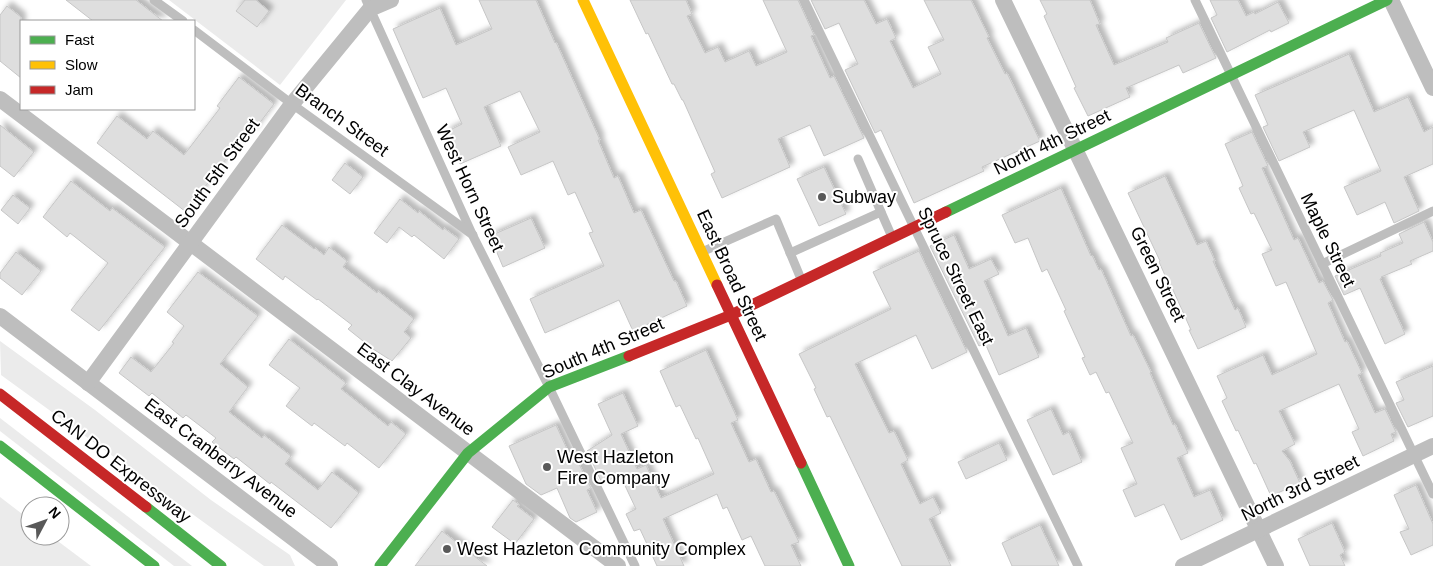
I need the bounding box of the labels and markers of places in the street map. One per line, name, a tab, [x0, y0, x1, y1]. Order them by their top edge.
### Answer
place label: Subway	[832, 187, 896, 207]
marker: Subway	[816, 191, 828, 203]
place label: West Hazleton Fire Company	[557, 447, 674, 488]
marker: West Hazleton Fire Company	[541, 461, 553, 473]
place label: West Hazleton Community Complex	[457, 539, 746, 559]
marker: West Hazleton Community Complex	[441, 543, 453, 555]

